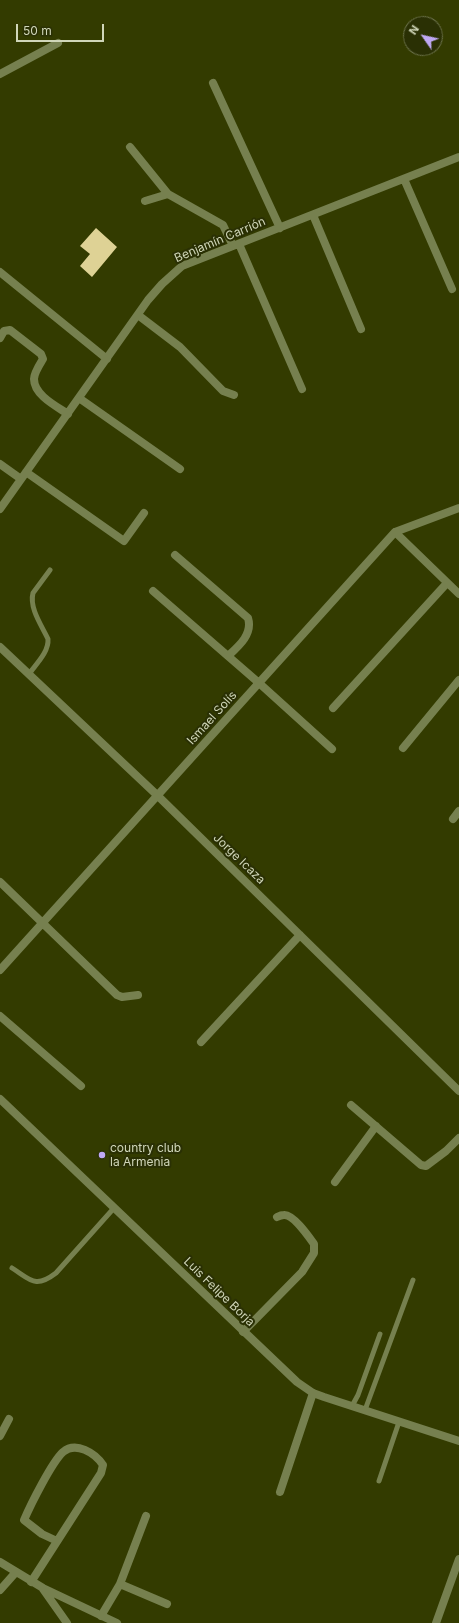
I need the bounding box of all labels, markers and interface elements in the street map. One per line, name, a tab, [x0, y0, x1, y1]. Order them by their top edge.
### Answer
scale bar	[18, 16, 106, 42]
north arrow	[403, 16, 443, 56]
text: N	[406, 22, 422, 37]
text: 50 m	[23, 23, 52, 38]
street label: Benjamín Carrión	[172, 214, 268, 266]
street label: Ismael Solís	[184, 688, 240, 748]
street label: Jorge Icaza	[210, 831, 268, 887]
place label: country club la Armenia	[110, 1141, 181, 1169]
marker: country club la Armenia	[97, 1150, 107, 1160]
street label: Luis Felipe Borja	[181, 1255, 257, 1329]

